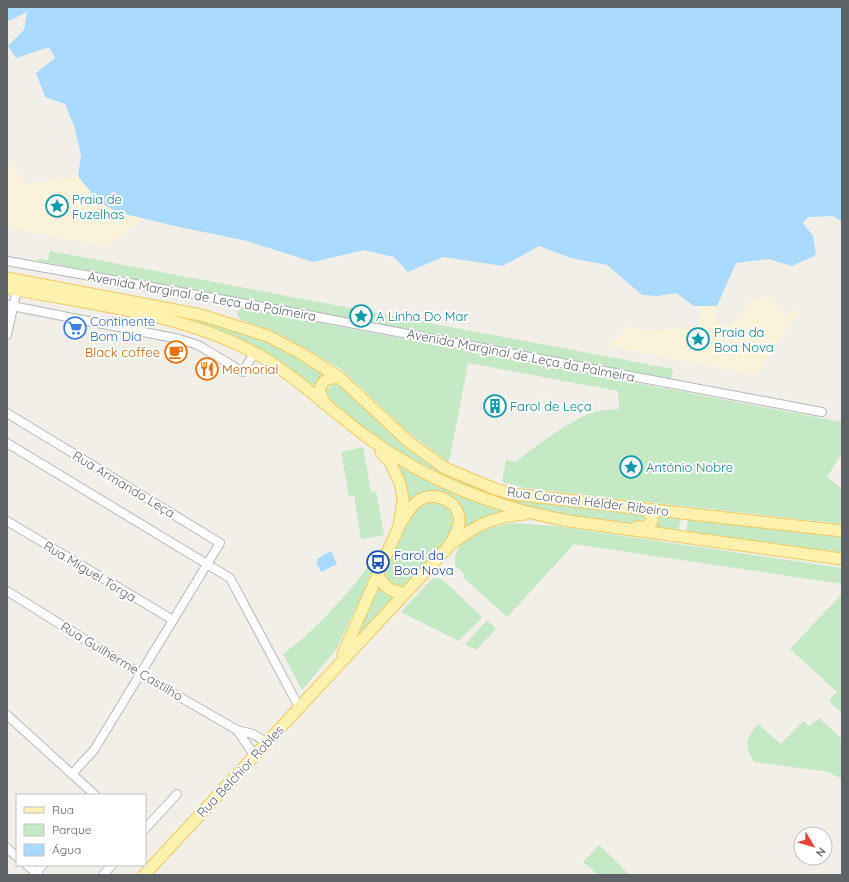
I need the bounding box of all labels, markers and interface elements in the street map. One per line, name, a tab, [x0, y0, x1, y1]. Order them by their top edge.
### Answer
place label: Praia de Fuzelhas	[72, 191, 124, 222]
place icon: Praia de Fuzelhas	[44, 193, 70, 219]
street label: Avenida Marginal de Leça da Palmeira	[86, 268, 318, 324]
place icon: A Linha Do Mar	[348, 303, 374, 329]
place label: A Linha Do Mar	[376, 308, 468, 324]
place label: Continente Bom Dia	[90, 313, 155, 344]
supermarket icon: Continente Bom Dia	[62, 315, 88, 341]
place label: Praia da Boa Nova	[714, 324, 774, 355]
street label: Avenida Marginal de Leça da Palmeira	[406, 325, 636, 385]
place icon: Praia da Boa Nova	[685, 326, 711, 352]
cafe icon: Black coffee	[163, 339, 189, 365]
place label: Black coffee	[85, 344, 160, 360]
restaurant icon: Memorial	[194, 356, 220, 382]
place label: Memorial	[222, 361, 278, 377]
building icon: Farol de Leça	[482, 393, 508, 419]
place label: Farol de Leça	[510, 398, 592, 414]
street label: Rua Armando Leça	[70, 447, 178, 521]
place icon: António Nobre	[618, 454, 644, 480]
place label: António Nobre	[646, 459, 733, 475]
street label: Rua Coronel Hélder Ribeiro	[506, 483, 670, 519]
street label: Rua Miguel Torga	[41, 537, 139, 605]
place label: Farol da Boa Nova	[394, 547, 454, 578]
bus stop icon: Farol da Boa Nova	[365, 549, 391, 575]
street label: Rua Guilherme Castilho	[58, 618, 186, 704]
street label: Rua Belchior Robles	[193, 722, 287, 820]
legend	[16, 794, 146, 866]
text: Rua	[52, 802, 74, 817]
text: Parque	[52, 822, 92, 837]
north arrow	[793, 826, 833, 866]
text: Água	[52, 842, 81, 857]
text: N	[813, 845, 829, 860]

